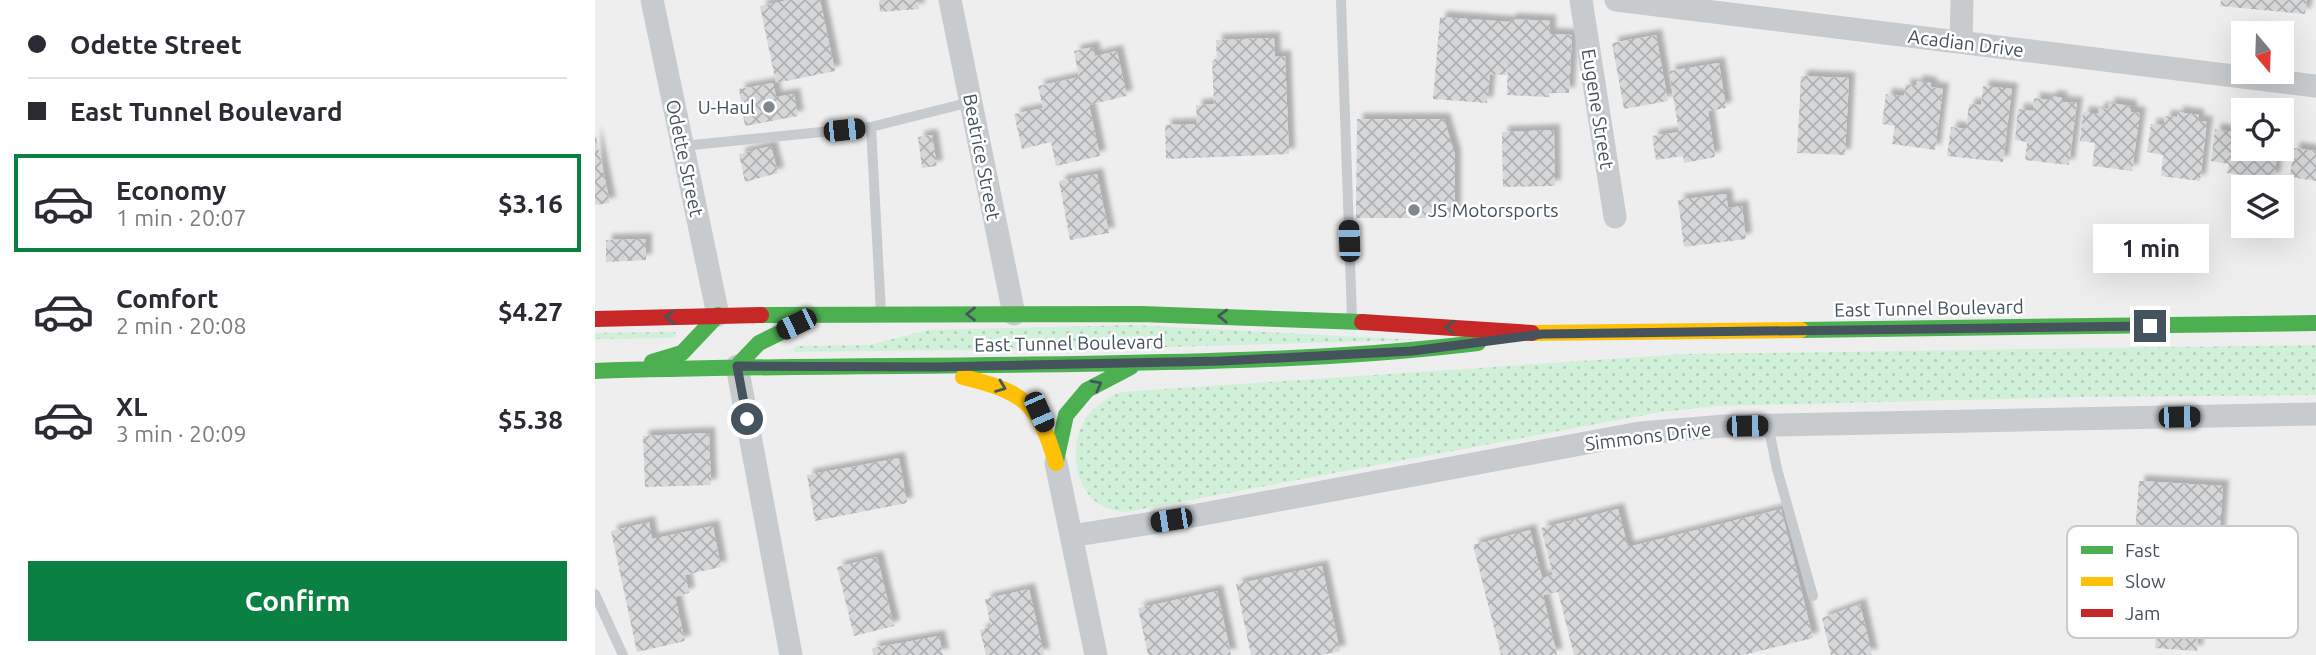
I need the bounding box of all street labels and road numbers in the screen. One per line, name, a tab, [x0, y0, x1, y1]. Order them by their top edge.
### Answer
street label: Acadian Drive	[1907, 25, 2025, 61]
street label: Eugene Street	[1578, 47, 1618, 171]
street label: Beatrice Street	[959, 92, 1005, 223]
street label: Odette Street	[662, 97, 708, 219]
street label: East Tunnel Boulevard	[1834, 295, 2024, 321]
street label: East Tunnel Boulevard	[974, 330, 1164, 356]
street label: Simmons Drive	[1584, 417, 1712, 455]

